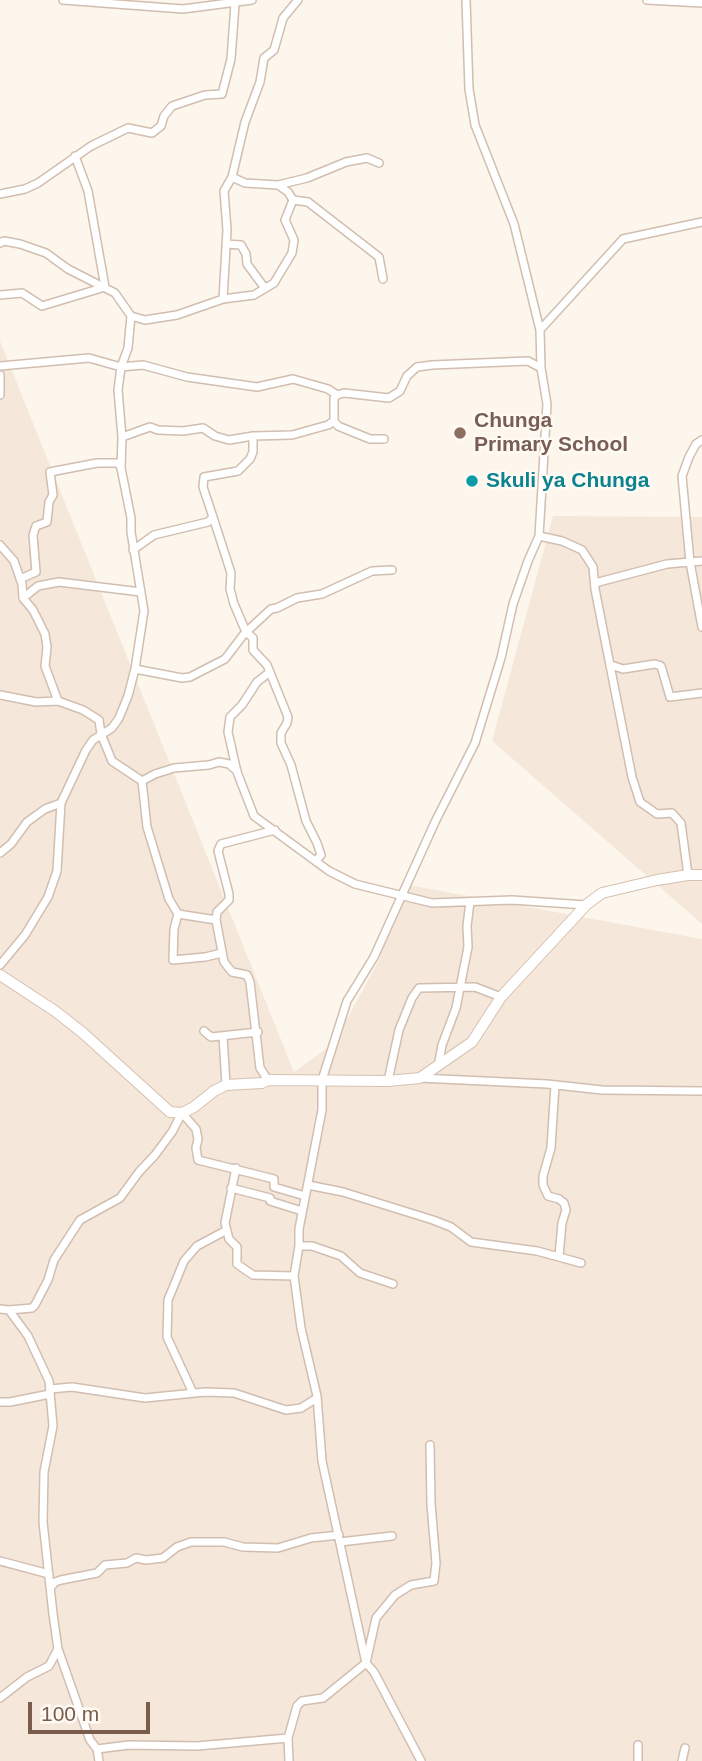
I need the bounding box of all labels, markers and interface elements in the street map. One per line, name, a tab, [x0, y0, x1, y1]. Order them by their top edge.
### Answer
place label: Chunga Primary School	[474, 408, 628, 458]
marker: Chunga Primary School	[452, 425, 468, 441]
place label: Skuli ya Chunga	[486, 468, 649, 494]
marker: Skuli ya Chunga	[464, 473, 480, 489]
scale bar	[32, 1688, 154, 1732]
text: 100 m	[41, 1702, 99, 1725]

